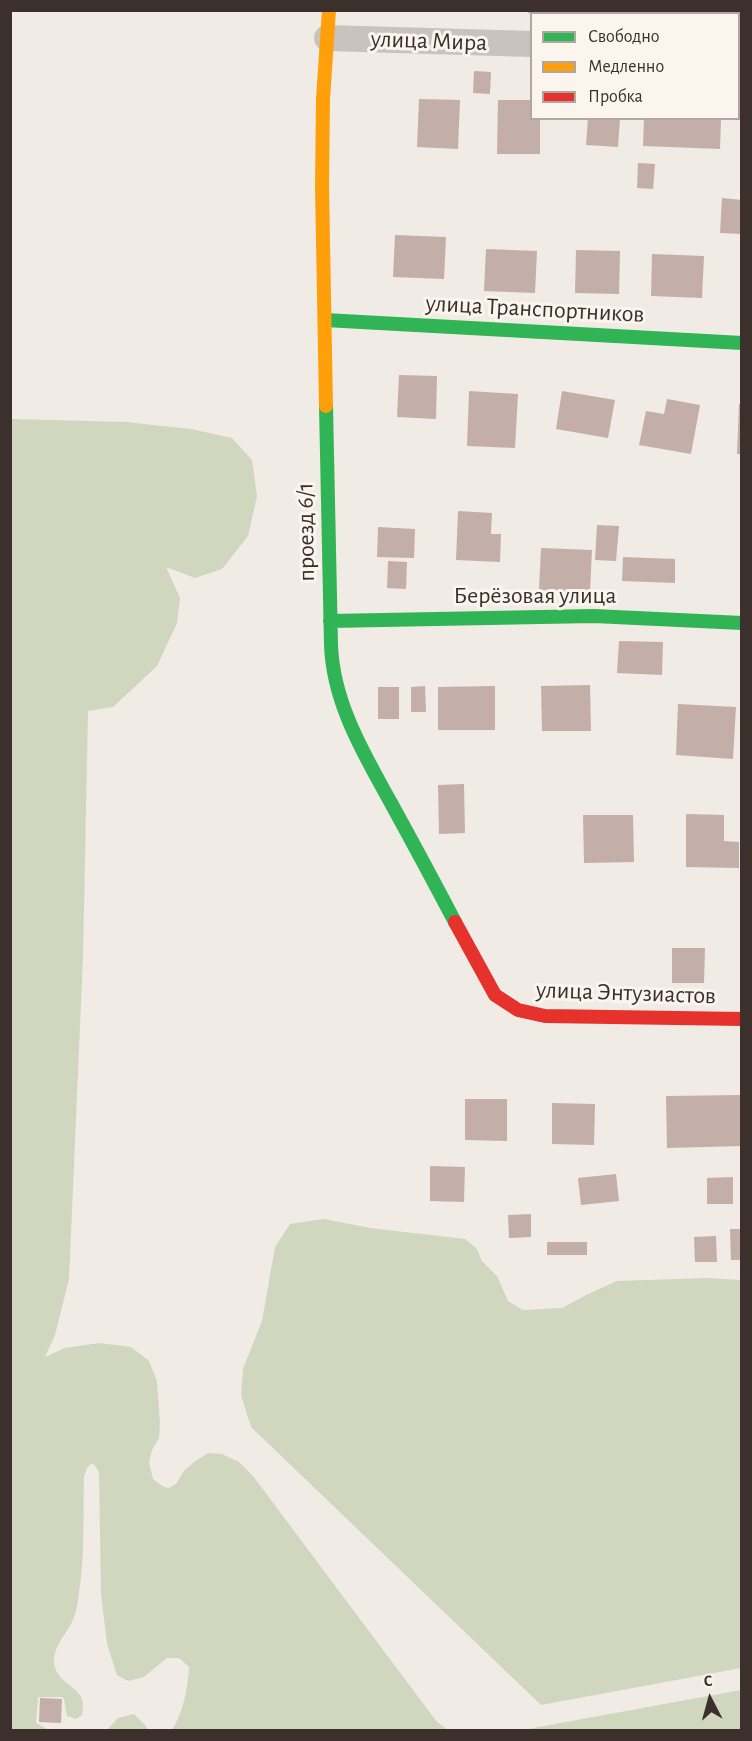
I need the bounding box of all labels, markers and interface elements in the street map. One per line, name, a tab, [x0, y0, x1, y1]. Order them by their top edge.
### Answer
legend	[530, 12, 740, 120]
street label: улица Мира	[370, 25, 488, 57]
text: Свободно	[588, 28, 660, 46]
text: Медленно	[588, 58, 664, 76]
text: Пробка	[588, 88, 643, 106]
street label: улица Транспортников	[425, 289, 645, 329]
street label: проезд 6/1	[291, 482, 321, 582]
street label: Берёзовая улица	[453, 582, 617, 610]
street label: улица Энтузиастов	[536, 975, 716, 1011]
north arrow	[680, 1669, 740, 1729]
text: С	[703, 1673, 713, 1690]

